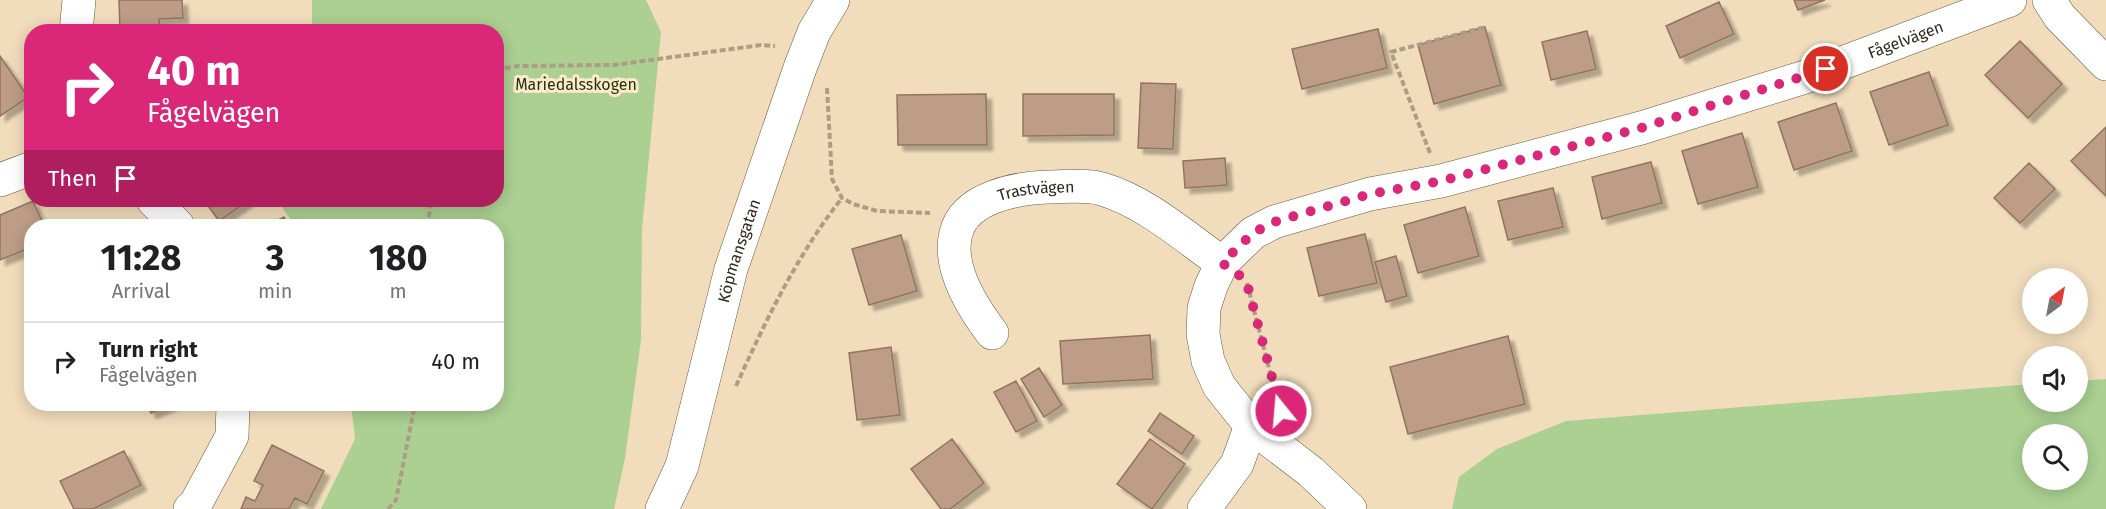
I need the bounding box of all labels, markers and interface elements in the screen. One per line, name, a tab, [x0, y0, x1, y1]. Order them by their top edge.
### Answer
street label: Fågelvägen	[1865, 16, 1946, 62]
pin	[1800, 43, 1851, 94]
text: 40 m	[147, 46, 241, 96]
icon: right	[48, 48, 126, 126]
icon: arrive	[1809, 52, 1842, 85]
park label: Mariedalsskogen	[515, 75, 637, 94]
text: Fågelvägen	[147, 97, 280, 129]
icon: arrive	[109, 162, 142, 195]
text: Then	[48, 165, 97, 192]
street label: Trastvägen	[995, 177, 1075, 204]
street label: Köpmansgatan	[713, 196, 764, 305]
text: 11:28	[100, 236, 181, 280]
text: 3	[266, 236, 284, 280]
text: 180	[369, 236, 428, 280]
north arrow	[2022, 268, 2088, 334]
map controls	[2022, 268, 2088, 490]
text: Arrival	[112, 279, 170, 303]
text: min	[258, 279, 292, 303]
text: m	[390, 279, 407, 303]
text: Turn right	[99, 336, 198, 363]
icon: right	[48, 345, 81, 378]
button: sound	[2022, 346, 2088, 412]
text: 40 m	[431, 348, 480, 375]
text: Fågelvägen	[99, 363, 198, 387]
position arrow	[1249, 379, 1313, 443]
button: search	[2022, 424, 2088, 490]

